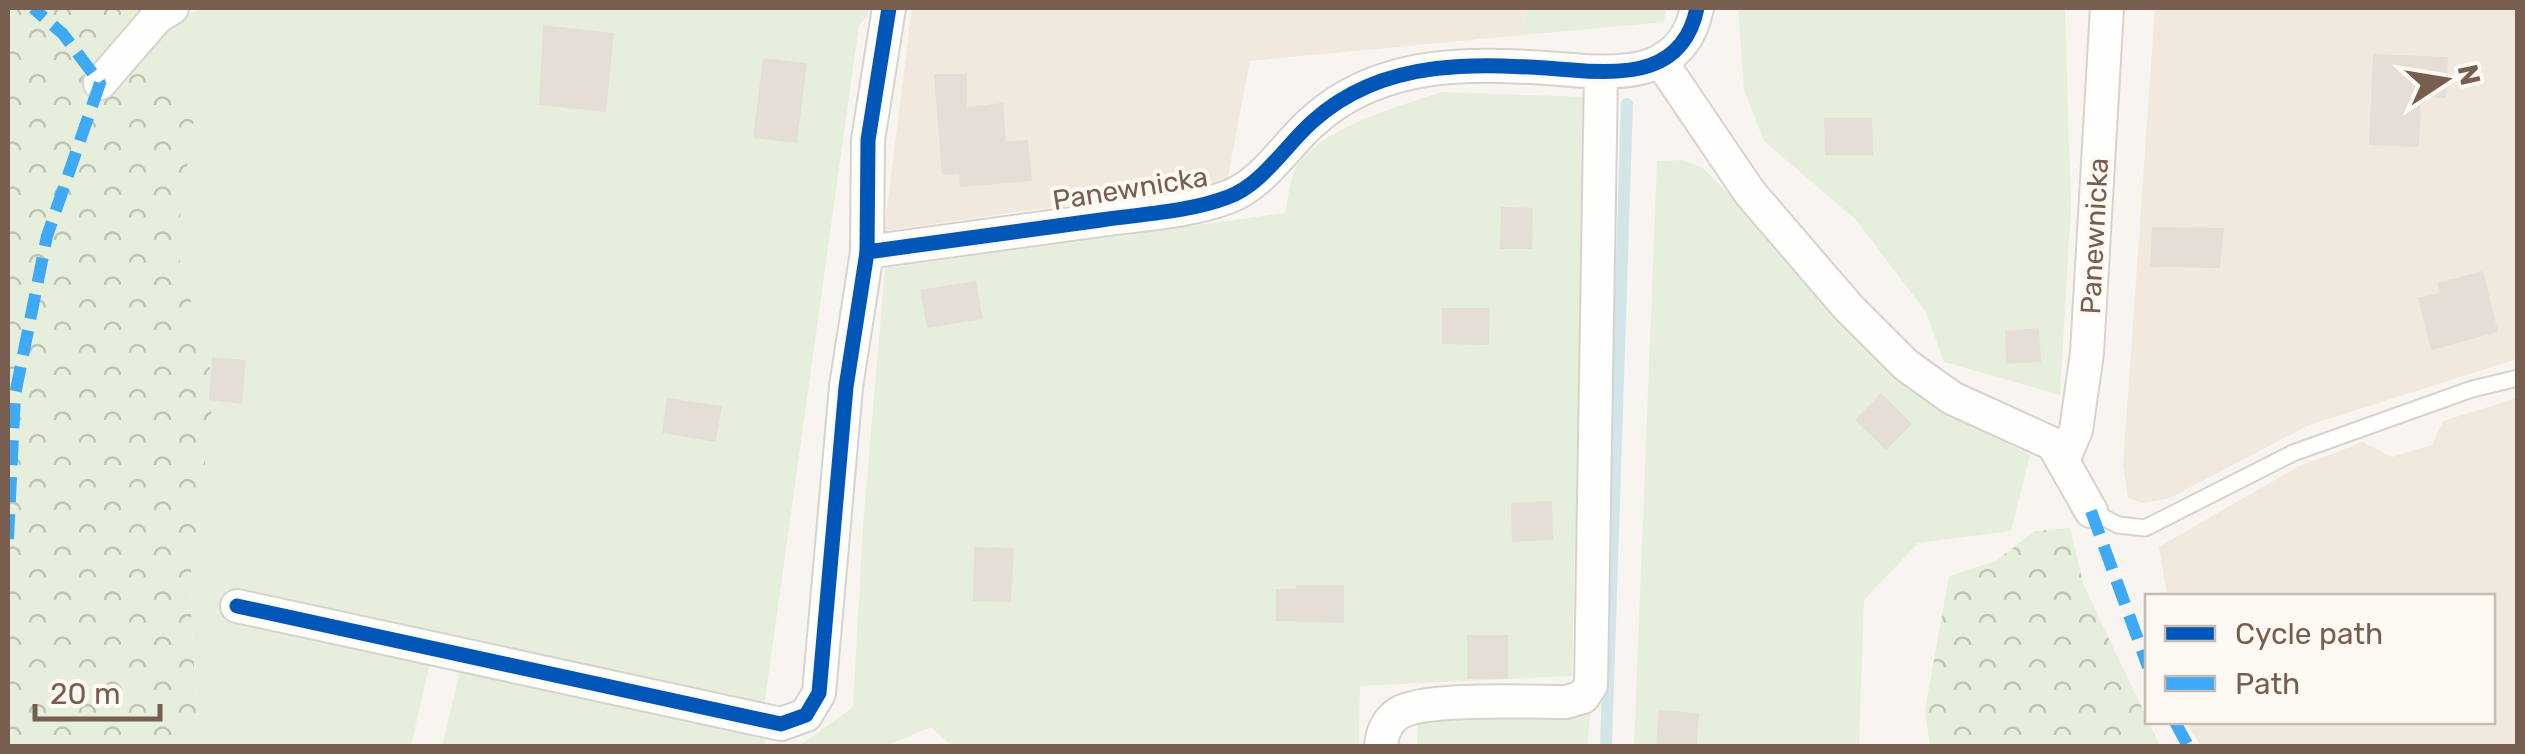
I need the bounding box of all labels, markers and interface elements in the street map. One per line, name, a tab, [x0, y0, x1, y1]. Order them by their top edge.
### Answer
north arrow	[2395, 30, 2495, 130]
text: N	[2451, 62, 2487, 88]
street label: Panewnicka	[2074, 157, 2115, 315]
street label: Panewnicka	[1050, 160, 1210, 217]
legend	[2145, 594, 2495, 724]
text: Cycle path	[2235, 616, 2383, 652]
scale bar	[35, 659, 160, 721]
text: Path	[2235, 666, 2300, 702]
text: 20 m	[50, 676, 121, 712]

